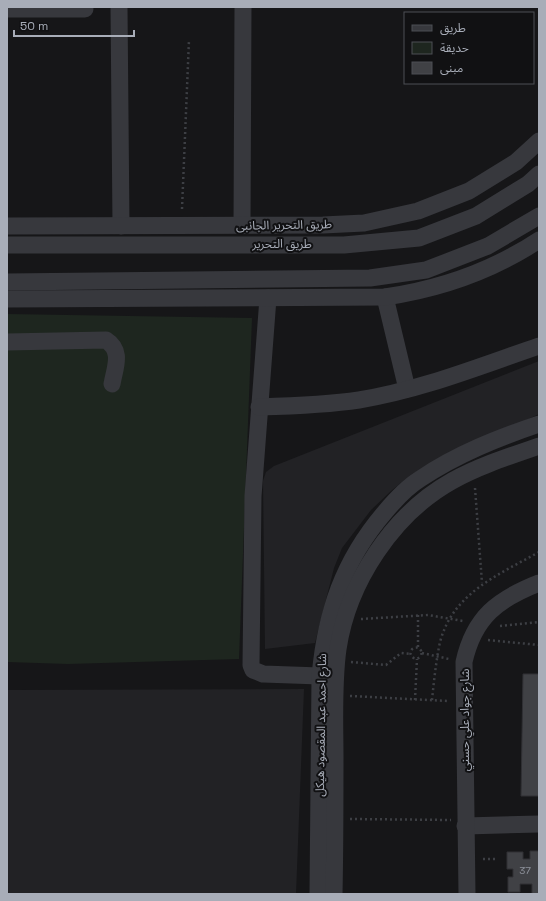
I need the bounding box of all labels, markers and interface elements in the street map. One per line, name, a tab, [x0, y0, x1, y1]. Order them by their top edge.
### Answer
scale bar	[14, 12, 134, 38]
legend	[404, 12, 534, 84]
text: 50 m	[20, 18, 48, 34]
text: طريق	[440, 20, 466, 36]
text: حديقة	[440, 40, 469, 56]
text: مبنى	[440, 60, 463, 76]
street label: طريق التحرير الجانبى	[236, 216, 332, 234]
street label: طريق التحرير	[251, 236, 312, 252]
street label: شارع احمد عبد المقصود هيكل	[312, 653, 331, 797]
street label: شارع جواد علي حسني	[457, 669, 475, 771]
house number: 37	[519, 864, 531, 877]

